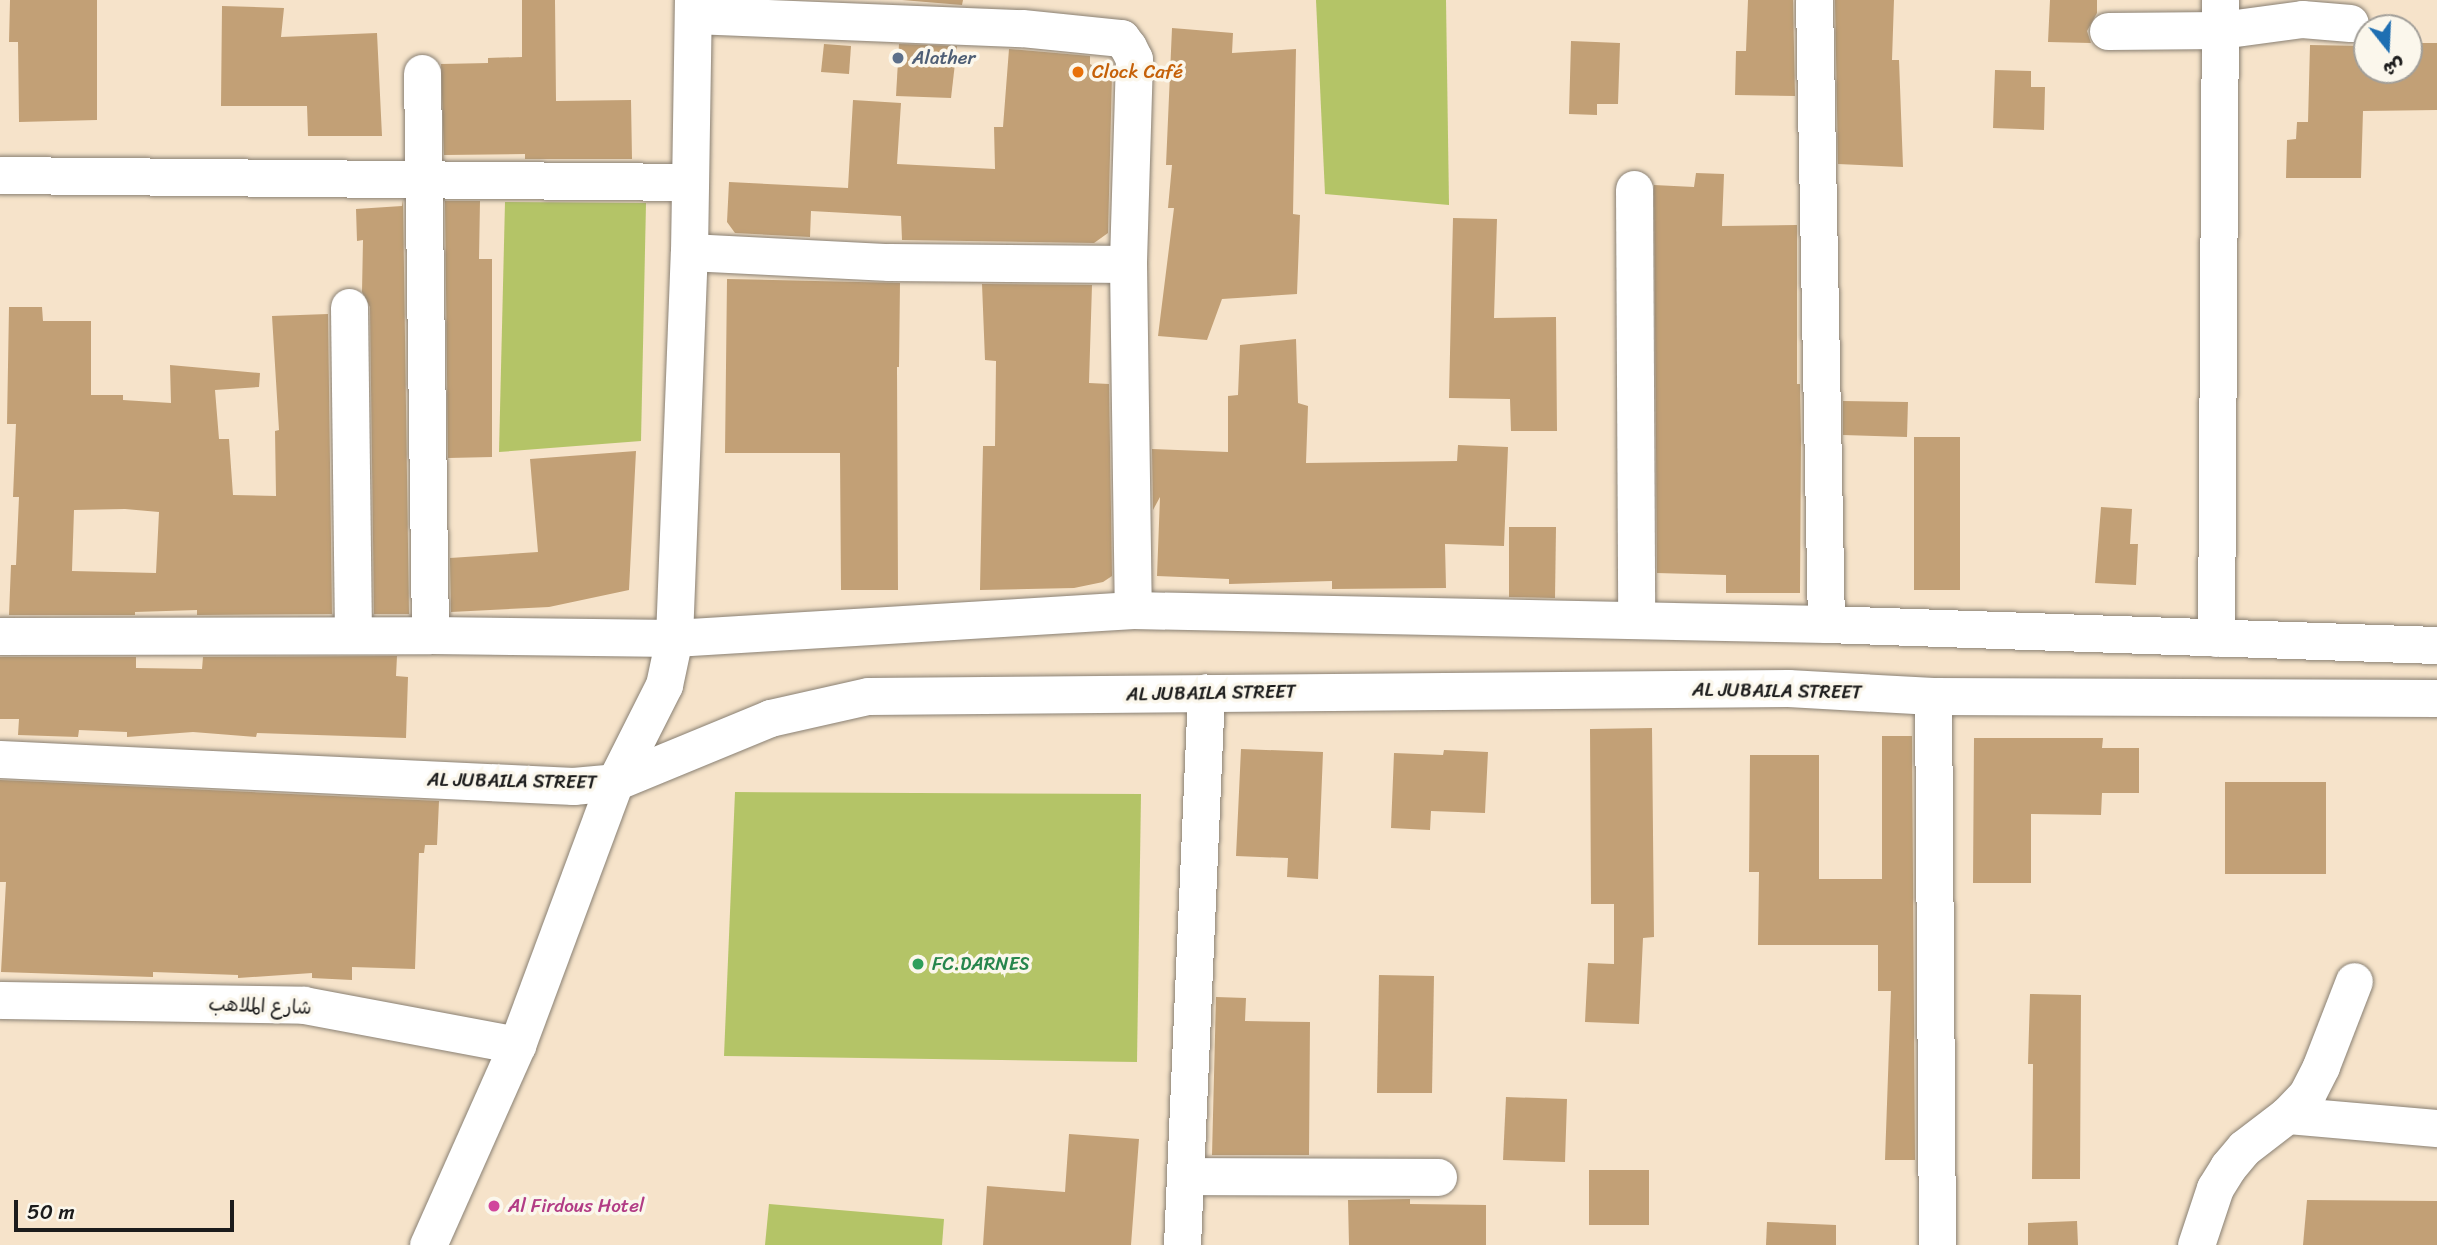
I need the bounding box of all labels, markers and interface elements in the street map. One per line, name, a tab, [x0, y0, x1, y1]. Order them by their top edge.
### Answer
north arrow	[2353, 14, 2423, 84]
place label: Alather	[912, 47, 975, 69]
text: ش	[2379, 49, 2409, 86]
marker: Alather	[890, 50, 906, 66]
place label: Clock Café	[1092, 61, 1183, 83]
marker: Clock Café	[1070, 64, 1086, 80]
street label: AL JUBAILA STREET	[1692, 678, 1862, 704]
street label: AL JUBAILA STREET	[1126, 680, 1296, 706]
street label: AL JUBAILA STREET	[427, 768, 597, 794]
place label: FC.DARNES	[932, 953, 1029, 975]
marker: FC.DARNES	[910, 956, 926, 972]
street label: شارع الملاهب	[208, 993, 312, 1019]
scale bar	[18, 1186, 238, 1230]
text: 50 m	[27, 1193, 75, 1231]
place label: Al Firdous Hotel	[508, 1195, 643, 1217]
marker: Al Firdous Hotel	[486, 1198, 502, 1214]

